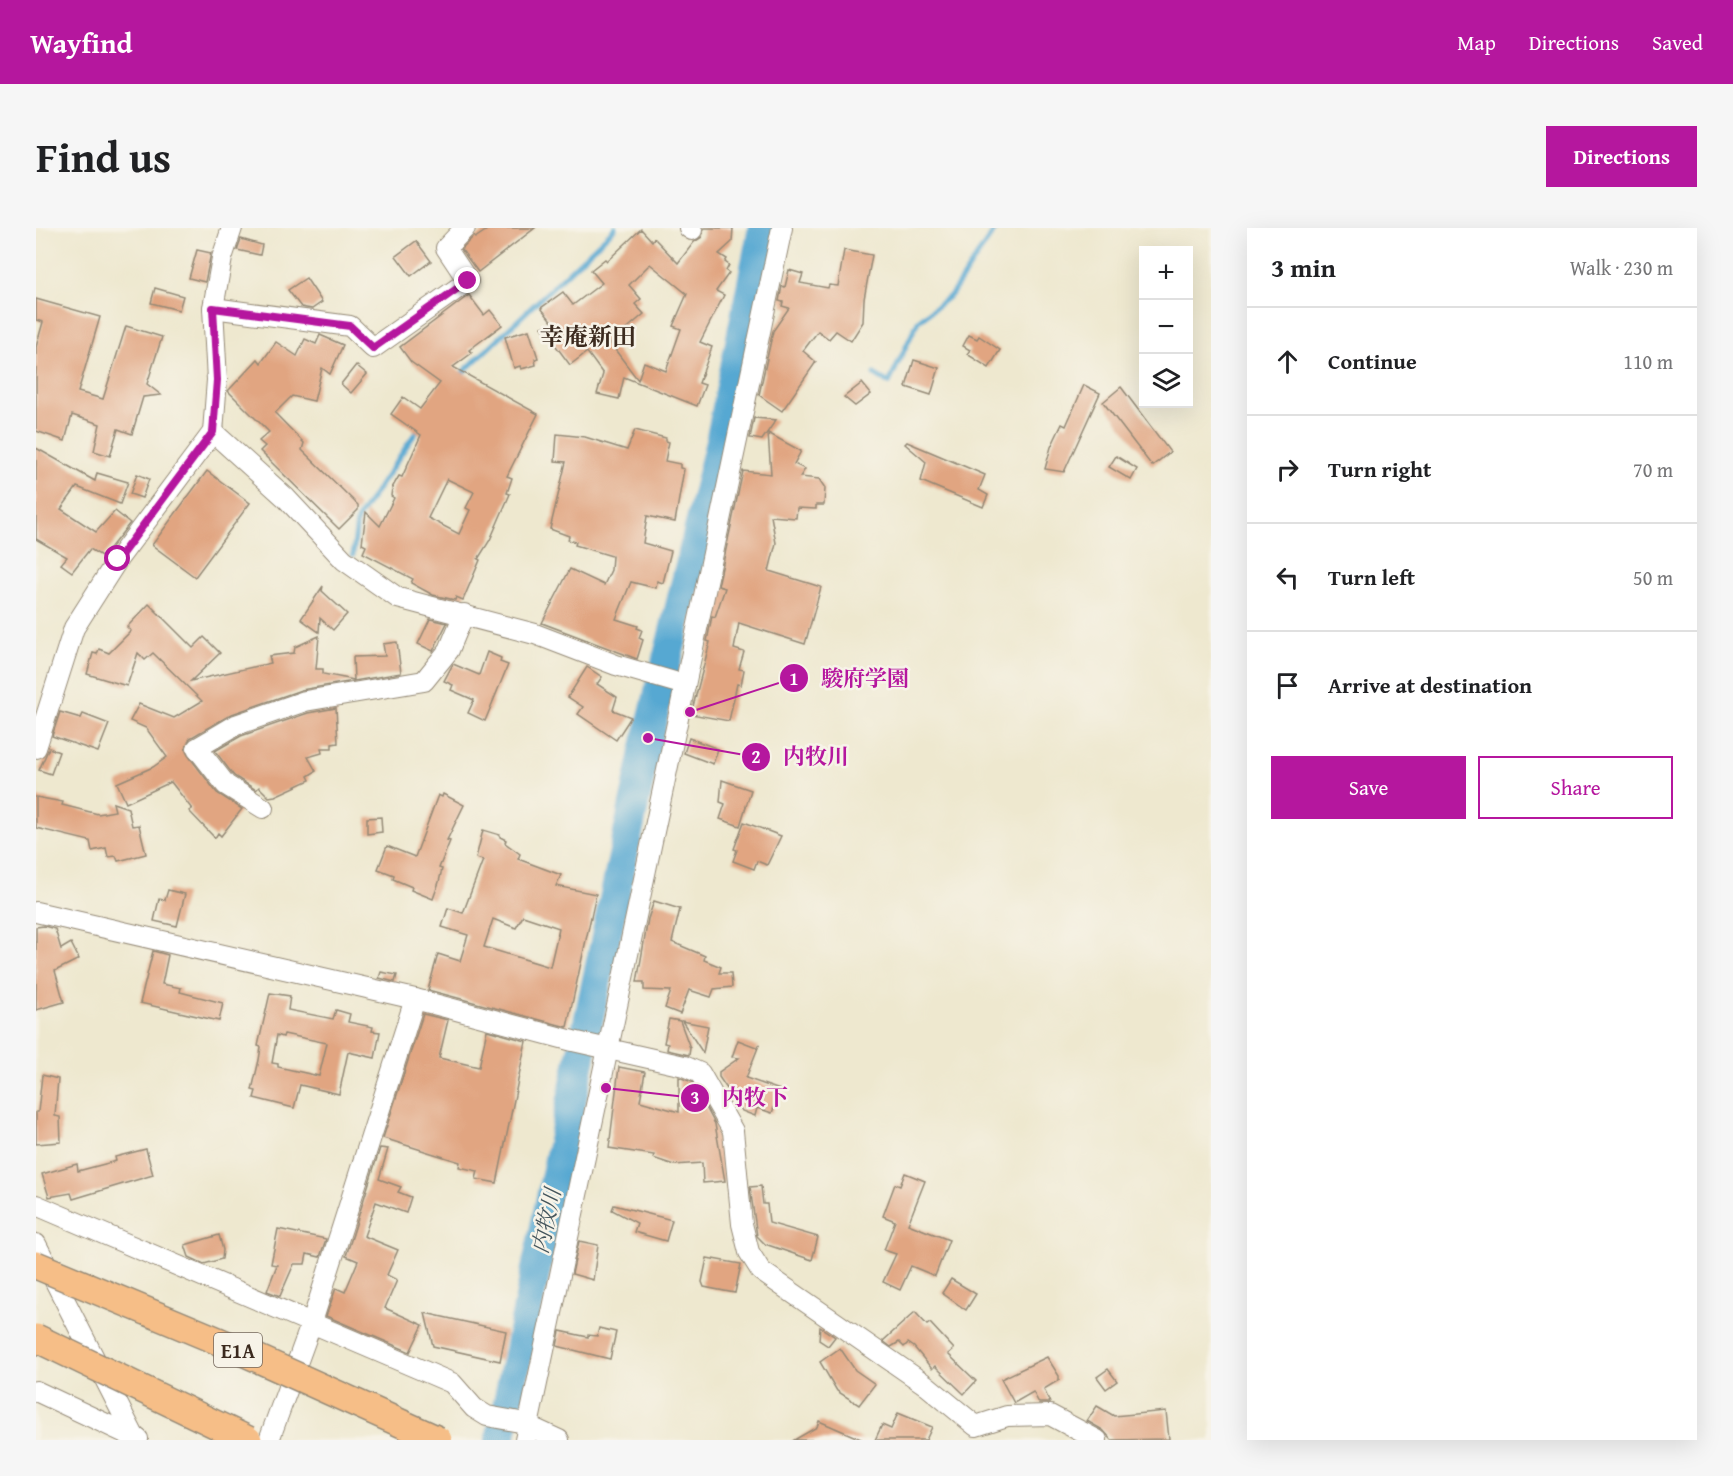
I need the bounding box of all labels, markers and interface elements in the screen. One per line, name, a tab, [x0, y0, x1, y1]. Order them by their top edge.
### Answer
text: Wayfind	[30, 22, 132, 63]
text: Map	[1457, 27, 1496, 58]
text: Directions	[1529, 27, 1619, 58]
text: Saved	[1652, 27, 1703, 58]
text: Find us	[36, 126, 171, 187]
button: Directions	[1546, 126, 1697, 187]
map controls	[1139, 246, 1193, 408]
button: +	[1139, 246, 1193, 300]
text: 3 min	[1271, 248, 1336, 287]
text: Walk · 230 m	[1570, 253, 1673, 282]
route end	[454, 267, 480, 293]
button: −	[1139, 300, 1193, 354]
district label: 幸庵新田	[540, 319, 636, 354]
icon: ahead	[1271, 345, 1304, 378]
text: Continue	[1328, 345, 1417, 377]
text: 110 m	[1623, 347, 1673, 376]
button: layers	[1139, 354, 1193, 408]
icon: right	[1271, 453, 1304, 486]
text: Turn right	[1328, 453, 1431, 485]
text: 70 m	[1633, 455, 1673, 484]
route start	[104, 545, 130, 571]
icon: left	[1271, 561, 1304, 594]
text: Turn left	[1328, 561, 1415, 593]
text: 50 m	[1633, 563, 1673, 592]
callout: 駿府学園	[779, 658, 921, 698]
text: 駿府学園	[821, 662, 909, 694]
text: 1	[789, 665, 799, 692]
icon: arrive	[1271, 669, 1304, 702]
text: Arrive at destination	[1328, 669, 1532, 701]
callout: 内牧川	[741, 737, 861, 777]
text: 内牧川	[783, 740, 849, 772]
text: 2	[751, 743, 761, 770]
button: Save	[1271, 756, 1466, 819]
button: Share	[1478, 756, 1673, 819]
callout: 内牧下	[680, 1078, 800, 1118]
text: 内牧下	[722, 1081, 788, 1113]
text: 3	[690, 1084, 700, 1111]
water label: 内牧川	[523, 1183, 569, 1257]
road number: E1A	[214, 1333, 262, 1367]

